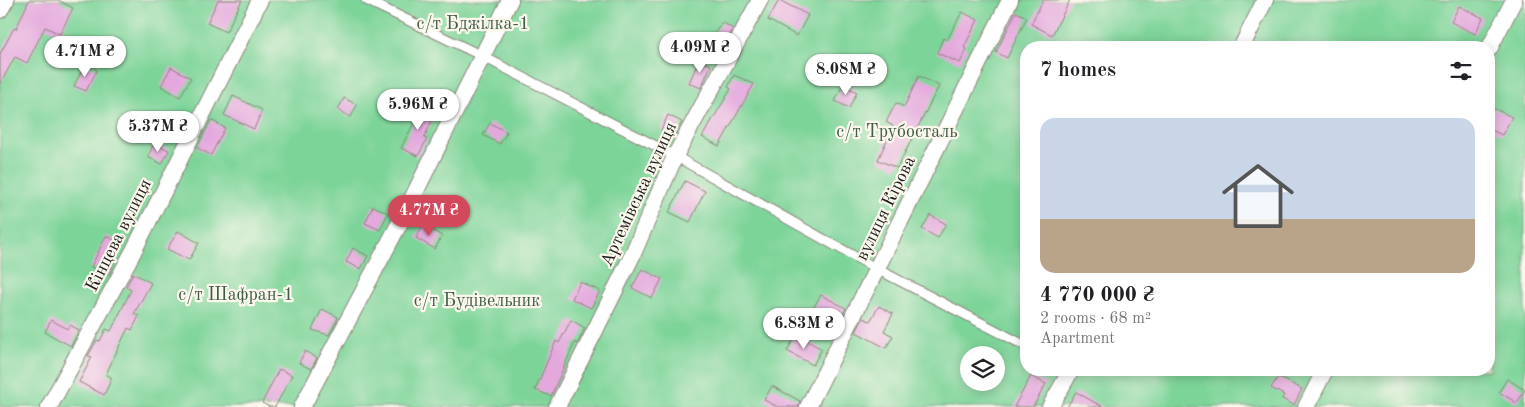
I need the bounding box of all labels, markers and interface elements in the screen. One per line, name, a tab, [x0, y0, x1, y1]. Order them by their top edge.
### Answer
park label: с/т Бджілка-1	[417, 15, 529, 33]
pin: 4.09M ₴	[654, 32, 746, 74]
pin: 4.71M ₴	[39, 36, 131, 78]
text: 4.09M ₴	[670, 40, 730, 56]
text: 4.71M ₴	[55, 44, 115, 60]
pin: 8.08M ₴	[800, 54, 892, 96]
icon: filters	[1447, 57, 1475, 85]
text: 7 homes	[1040, 60, 1116, 81]
text: 8.08M ₴	[816, 62, 876, 78]
pin: 5.96M ₴	[372, 88, 464, 131]
text: 5.96M ₴	[388, 97, 448, 113]
pin: 5.37M ₴	[112, 110, 204, 153]
text: 5.37M ₴	[128, 119, 188, 135]
street label: Артемівська вулиця	[598, 119, 680, 269]
park label: с/т Трубосталь	[836, 123, 958, 141]
icon: home	[1213, 151, 1303, 241]
street label: вулиця Кірова	[853, 153, 919, 264]
street label: Кінцева вулиця	[83, 176, 155, 295]
pin: 4.77M ₴	[383, 194, 475, 237]
text: 4.77M ₴	[399, 203, 459, 219]
text: 4 770 000 ₴	[1040, 285, 1154, 306]
park label: с/т Шафран-1	[178, 286, 294, 305]
park label: с/т Будівельник	[414, 292, 540, 310]
pin: 6.83M ₴	[758, 308, 850, 350]
text: 2 rooms · 68 m²	[1040, 311, 1151, 327]
text: 6.83M ₴	[774, 316, 834, 332]
text: Apartment	[1040, 331, 1115, 347]
map controls	[960, 346, 1005, 391]
button: layers	[960, 346, 1005, 391]

